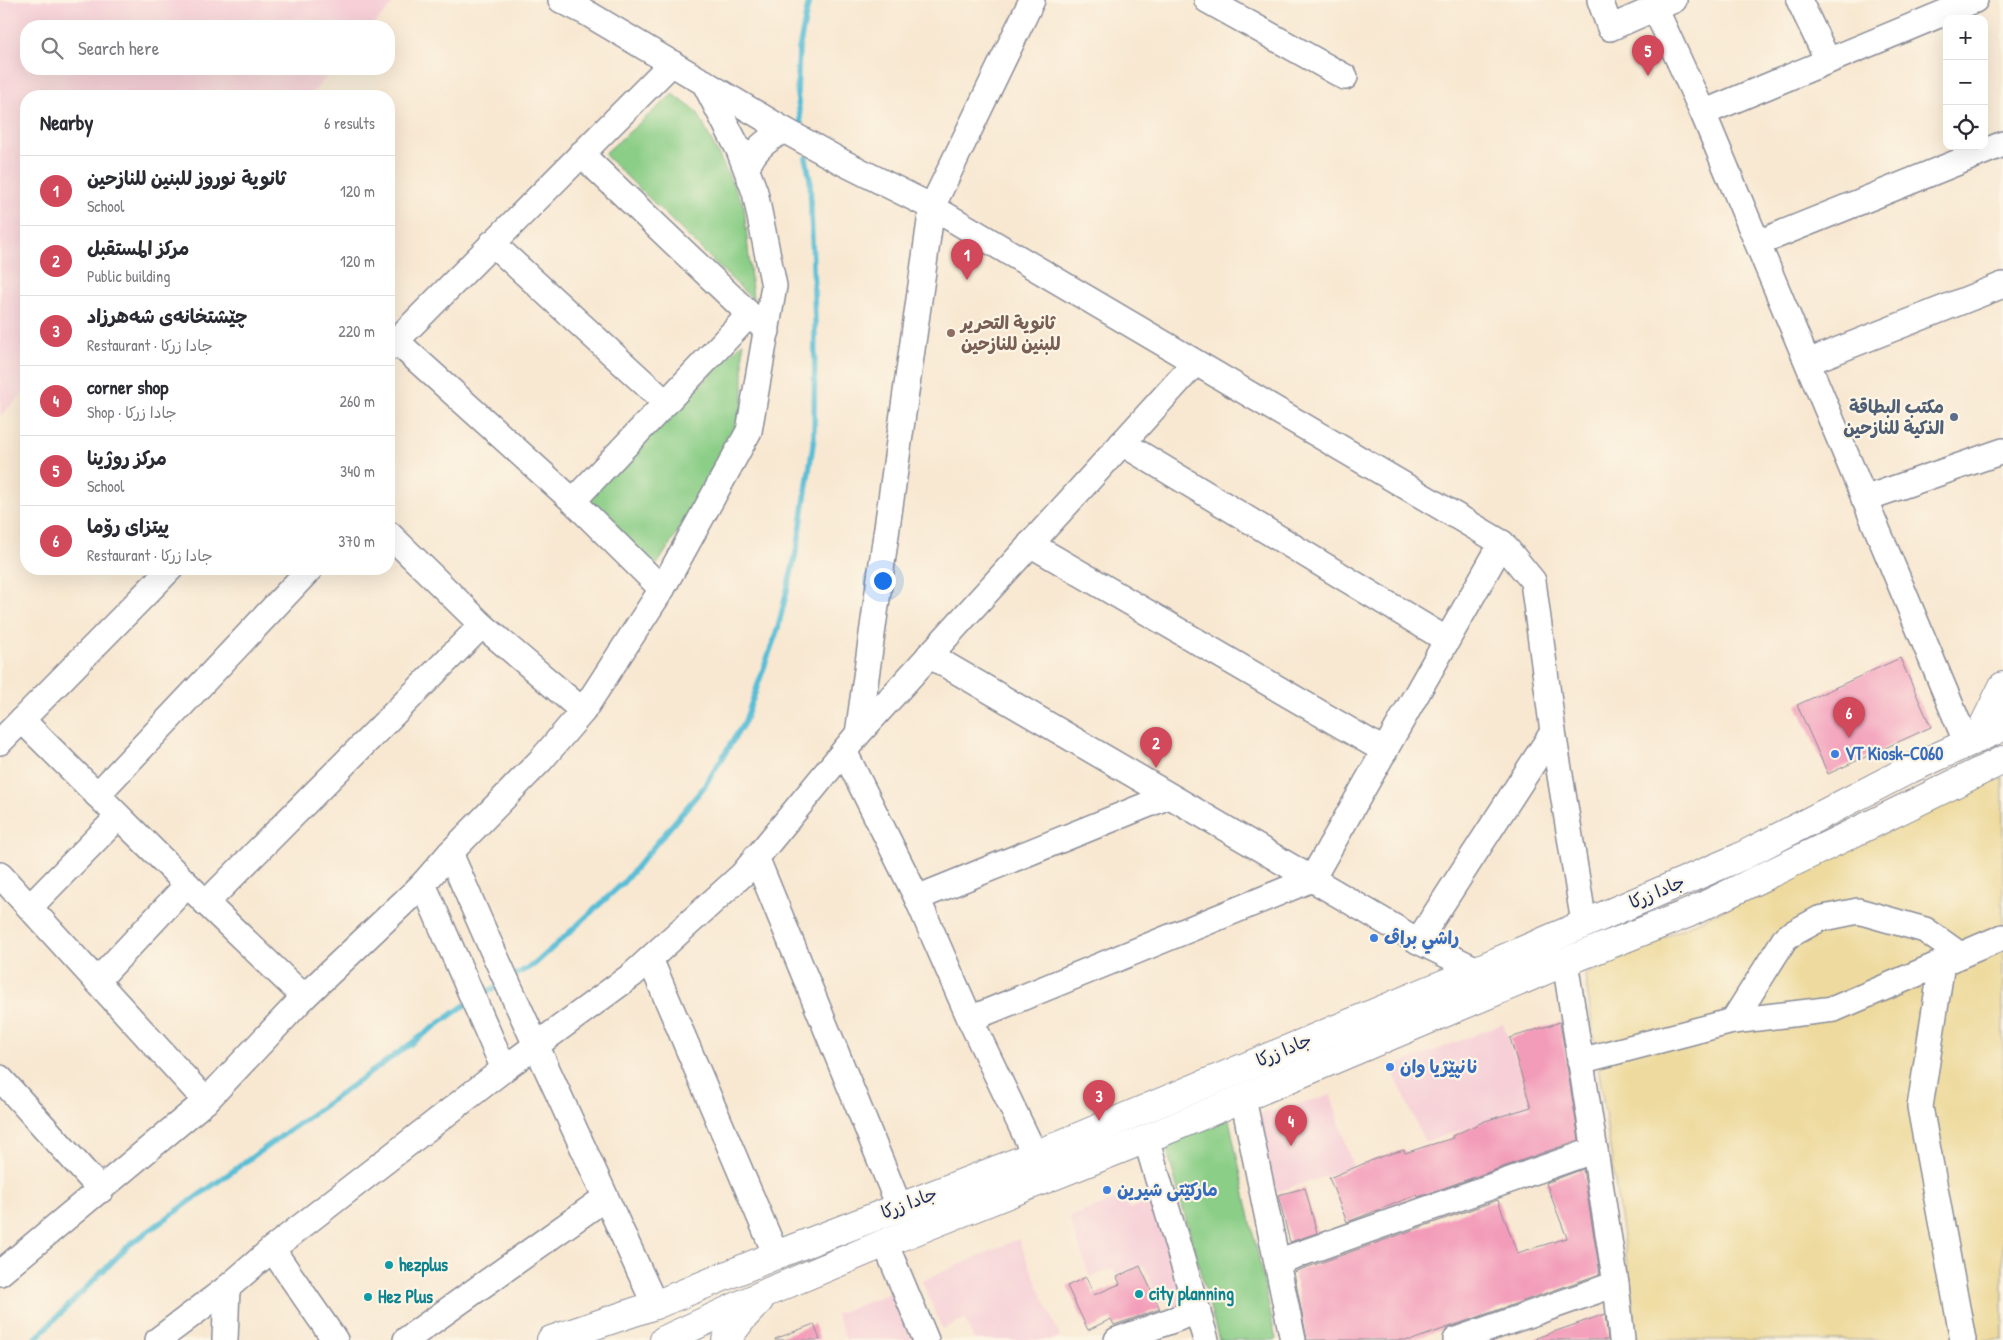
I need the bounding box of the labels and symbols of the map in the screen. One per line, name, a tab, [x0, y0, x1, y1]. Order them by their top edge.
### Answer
pin: 5	[1632, 35, 1664, 76]
pin: 1	[951, 239, 983, 280]
place label: ثانوية التحرير للبنين للنازحين	[959, 310, 1061, 356]
marker: ثانوية التحرير للبنين للنازحين	[945, 327, 957, 339]
place label: مكتب البطاقة الذكية للنازحين	[1843, 394, 1944, 440]
marker: مكتب البطاقة الذكية للنازحين	[1948, 411, 1960, 423]
your location	[870, 568, 896, 594]
pin: 6	[1833, 697, 1865, 738]
pin: 2	[1140, 727, 1172, 768]
place label: VT Kiosk-C060	[1845, 741, 1943, 766]
marker: VT Kiosk-C060	[1829, 748, 1841, 760]
street label: جادا زرکا	[1625, 869, 1689, 914]
place label: راشي براڤ	[1384, 925, 1459, 954]
marker: راشي براڤ	[1368, 932, 1380, 944]
street label: جادا زرکا	[1252, 1027, 1316, 1072]
place label: نانپێژیا وان	[1400, 1054, 1477, 1079]
marker: نانپێژیا وان	[1384, 1061, 1396, 1073]
pin: 3	[1083, 1080, 1115, 1121]
pin: 4	[1275, 1105, 1307, 1146]
place label: مارکێتی شیرین	[1117, 1177, 1218, 1202]
street label: جادا زرکا	[877, 1180, 941, 1225]
marker: مارکێتی شیرین	[1101, 1184, 1113, 1196]
place label: hezplus	[399, 1252, 448, 1278]
marker: hezplus	[383, 1259, 395, 1271]
place label: city planning	[1149, 1281, 1234, 1307]
place label: Hez Plus	[378, 1284, 433, 1309]
marker: city planning	[1133, 1288, 1145, 1300]
marker: Hez Plus	[362, 1291, 374, 1303]

